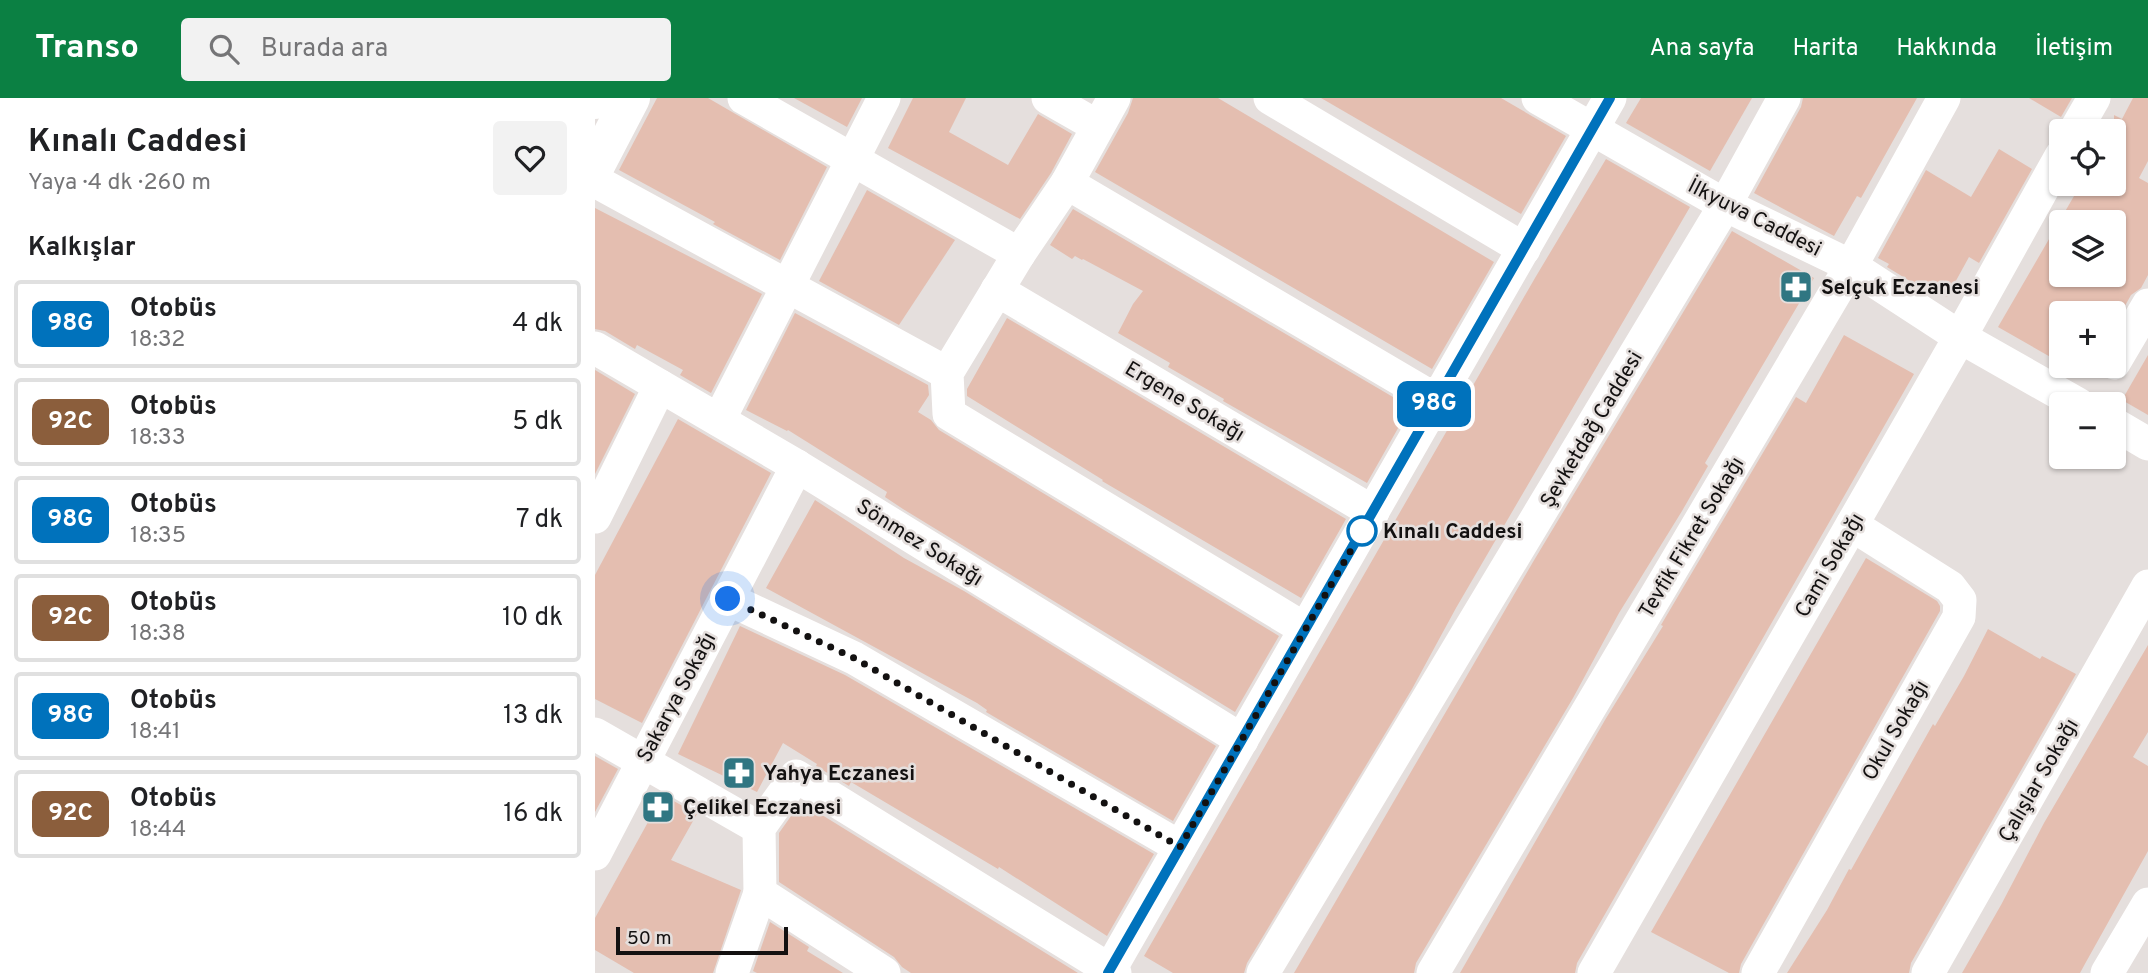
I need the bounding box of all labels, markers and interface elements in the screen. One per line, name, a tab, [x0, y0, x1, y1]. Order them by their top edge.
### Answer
search box	[181, 18, 671, 81]
text: Transo	[35, 28, 139, 70]
icon: search	[205, 30, 243, 68]
text: Burada ara	[261, 33, 388, 66]
text: Ana sayfa	[1649, 34, 1754, 64]
text: Harita	[1792, 34, 1858, 64]
text: Hakkında	[1896, 34, 1997, 64]
text: İletişim	[2035, 34, 2113, 64]
map controls	[2049, 119, 2126, 469]
button: locate	[2049, 119, 2126, 196]
button: heart	[493, 121, 567, 195]
text: Kınalı Caddesi	[28, 122, 247, 164]
text: Yaya · 4 dk · 260 m	[28, 169, 211, 198]
street label: İlkyuva Caddesi	[1683, 173, 1826, 264]
button: layers	[2049, 210, 2126, 287]
text: Kalkışlar	[28, 232, 136, 265]
pharmacy icon: Selçuk Eczanesi	[1777, 268, 1815, 306]
place label: Selçuk Eczanesi	[1821, 275, 1979, 302]
text: Otobüs	[130, 293, 217, 326]
button: +	[2049, 301, 2126, 378]
text: 4 dk	[512, 308, 563, 341]
text: 98G	[48, 309, 93, 339]
text: 18:32	[130, 326, 185, 355]
street label: Şevketdağ Caddesi	[1535, 347, 1650, 513]
street label: Ergene Sokağı	[1119, 356, 1249, 449]
line badge: 98G	[1394, 381, 1474, 427]
text: 98G	[1411, 389, 1457, 419]
text: Otobüs	[130, 391, 217, 424]
button: −	[2049, 392, 2126, 469]
text: 5 dk	[512, 406, 563, 439]
text: 92C	[48, 407, 93, 437]
text: 18:33	[130, 424, 186, 453]
street label: Tevfik Fikret Sokağı	[1633, 452, 1751, 623]
text: Otobüs	[130, 489, 217, 522]
street label: Sönmez Sokağı	[851, 494, 988, 593]
text: 7 dk	[516, 504, 563, 537]
text: 98G	[48, 505, 93, 535]
street label: Cami Sokağı	[1790, 509, 1871, 623]
marker: Kınalı Caddesi	[1347, 516, 1377, 546]
place label: Kınalı Caddesi	[1383, 519, 1523, 546]
text: 18:35	[130, 522, 186, 551]
your location	[710, 581, 745, 616]
text: Otobüs	[130, 587, 217, 620]
text: 10 dk	[502, 602, 563, 635]
text: 92C	[48, 603, 93, 633]
text: 18:38	[130, 620, 186, 649]
street label: Sakarya Sokağı	[632, 628, 723, 768]
street label: Okul Sokağı	[1857, 676, 1936, 786]
text: Otobüs	[130, 685, 217, 718]
text: 13 dk	[503, 700, 563, 733]
text: 98G	[48, 701, 93, 731]
street label: Çalışlar Sokağı	[1993, 714, 2086, 847]
text: 18:41	[130, 718, 181, 747]
pharmacy icon: Yahya Eczanesi	[720, 754, 758, 792]
place label: Yahya Eczanesi	[763, 761, 915, 788]
text: Otobüs	[130, 783, 217, 816]
pharmacy icon: Çelikel Eczanesi	[639, 788, 677, 826]
place label: Çelikel Eczanesi	[683, 795, 841, 822]
text: 16 dk	[503, 798, 563, 831]
text: 92C	[48, 799, 93, 829]
text: 18:44	[130, 816, 186, 845]
scale bar	[616, 924, 787, 956]
text: 50 m	[627, 927, 672, 951]

